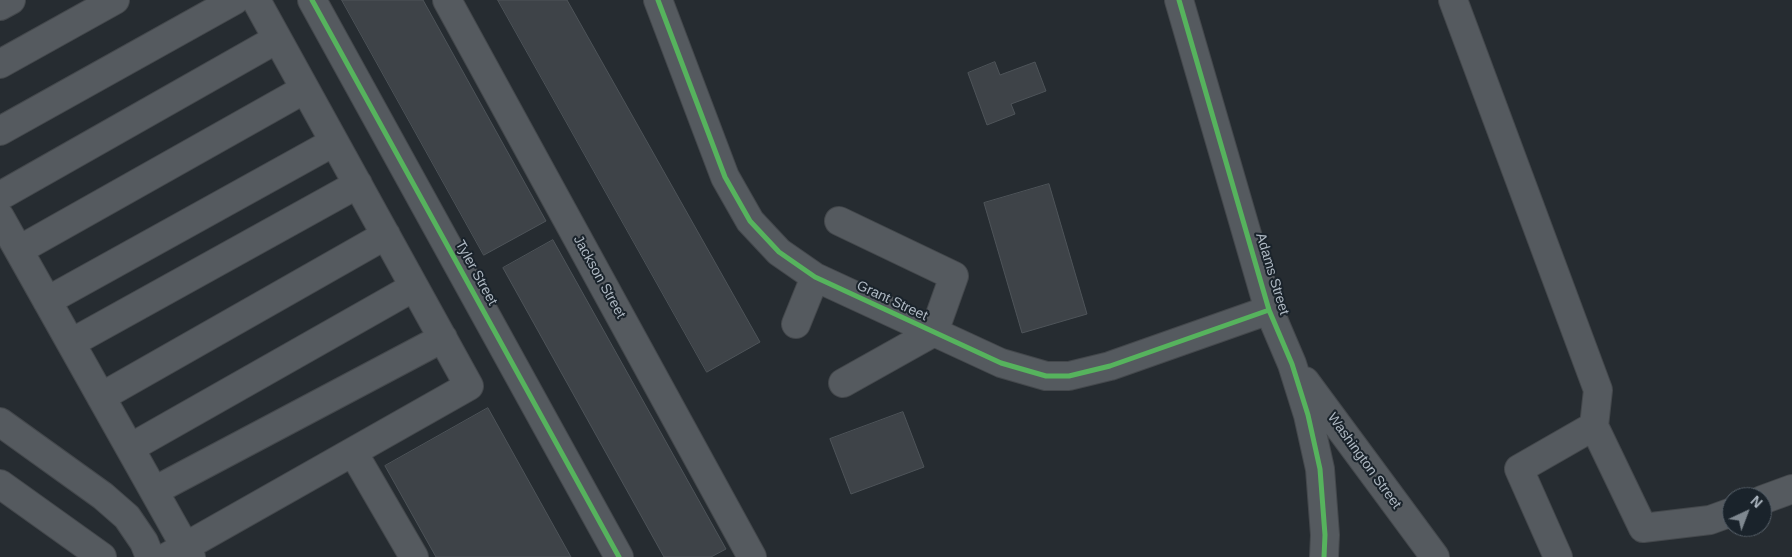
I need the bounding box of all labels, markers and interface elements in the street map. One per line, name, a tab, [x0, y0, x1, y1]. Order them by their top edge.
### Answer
street label: Adams Street	[1252, 231, 1292, 317]
street label: Jackson Street	[569, 232, 629, 322]
street label: Tyler Street	[451, 238, 501, 308]
street label: Grant Street	[854, 277, 930, 325]
street label: Washington Street	[1324, 410, 1404, 512]
north arrow	[1722, 487, 1772, 537]
text: N	[1747, 492, 1766, 511]

